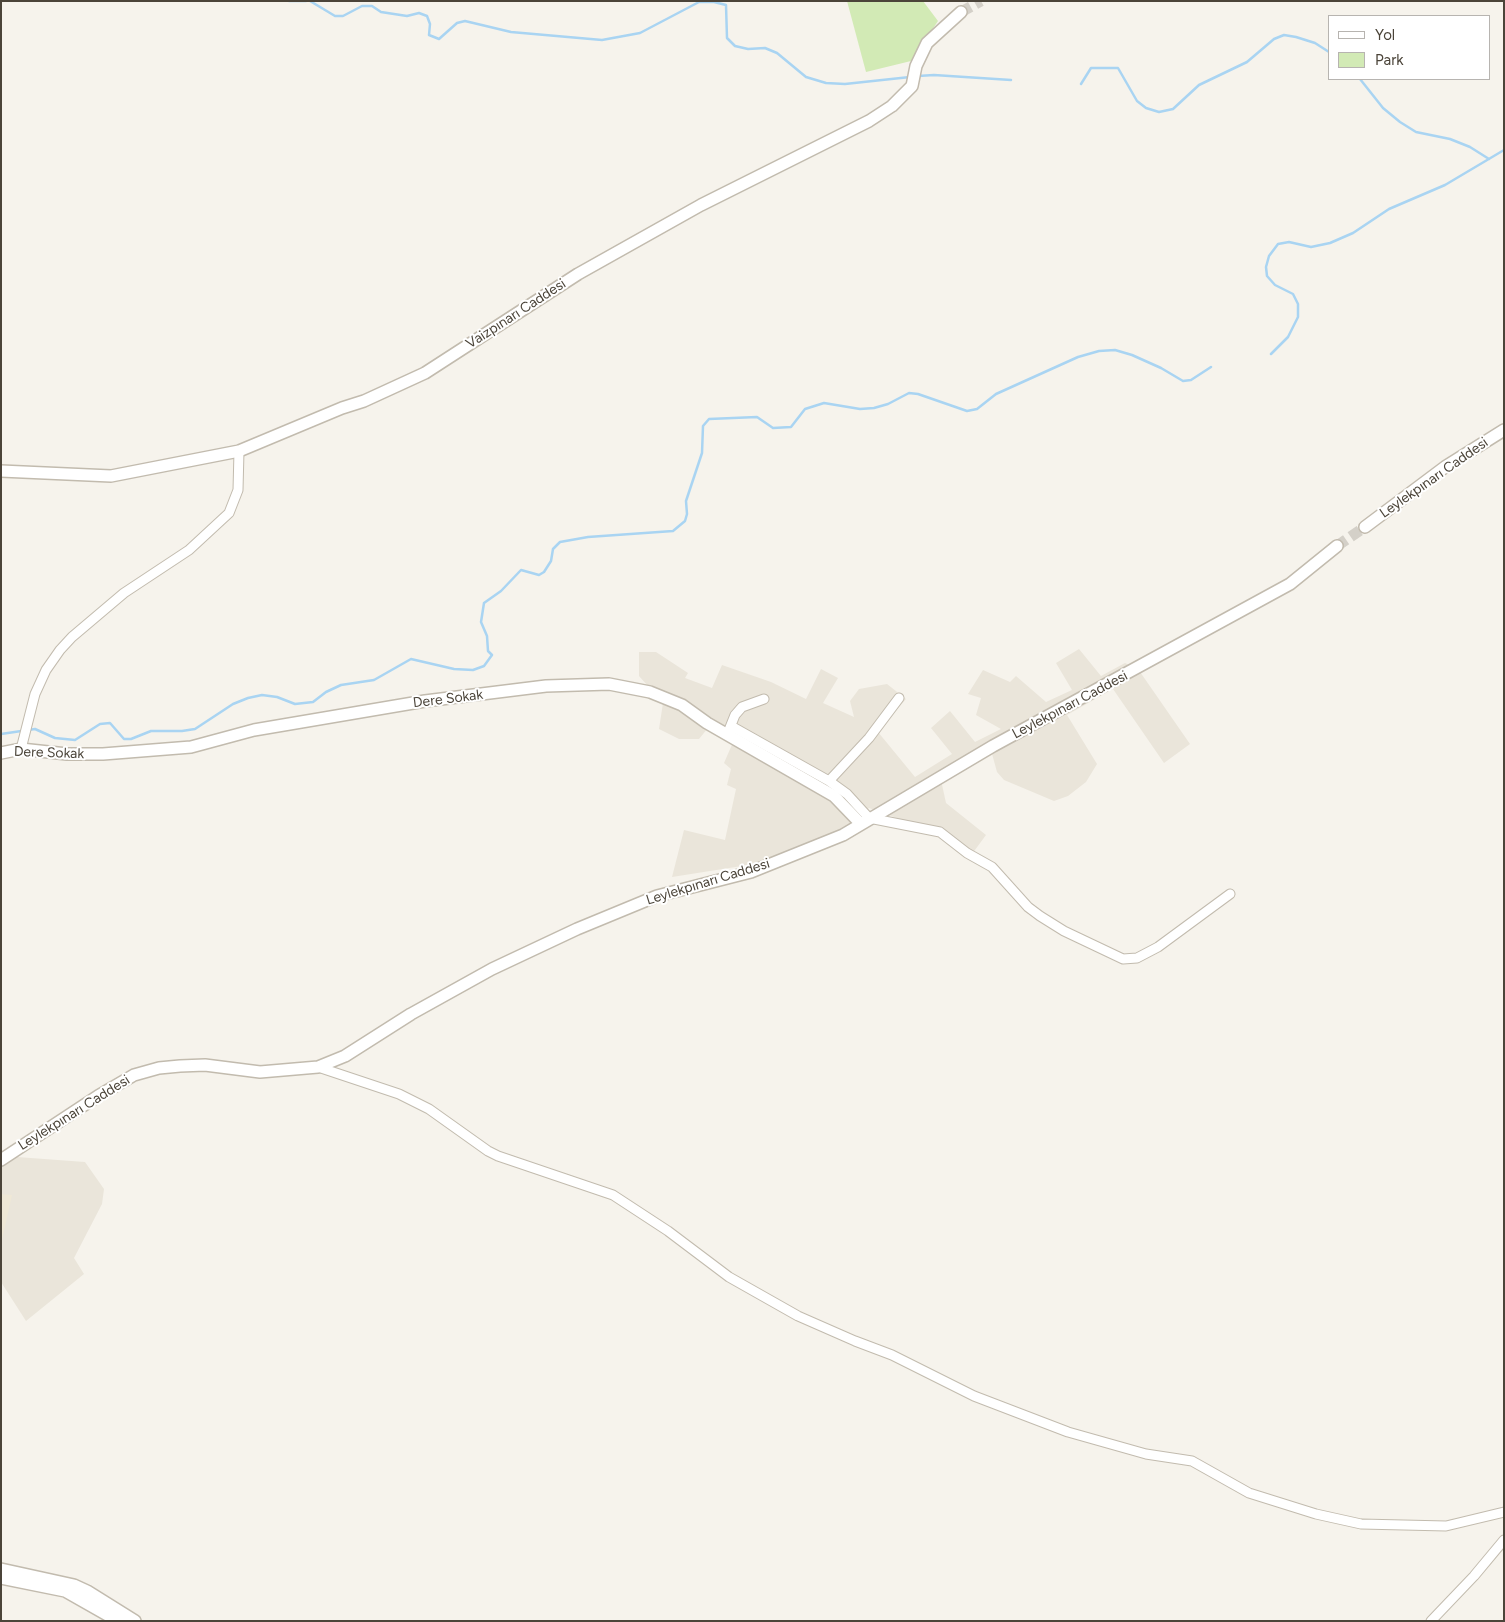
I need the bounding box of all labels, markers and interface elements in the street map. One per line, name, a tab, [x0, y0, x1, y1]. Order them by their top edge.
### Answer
legend	[1328, 15, 1490, 80]
text: Yol	[1375, 26, 1395, 44]
text: Park	[1375, 51, 1404, 69]
street label: Vaizpınarı Caddesi	[463, 276, 569, 352]
street label: Leylekpınarı Caddesi	[1377, 434, 1491, 522]
street label: Leylekpınarı Caddesi	[1009, 667, 1131, 743]
street label: Dere Sokak	[412, 686, 484, 712]
street label: Dere Sokak	[14, 743, 84, 763]
street label: Leylekpınarı Caddesi	[644, 855, 772, 909]
street label: Leylekpınarı Caddesi	[15, 1072, 133, 1154]

